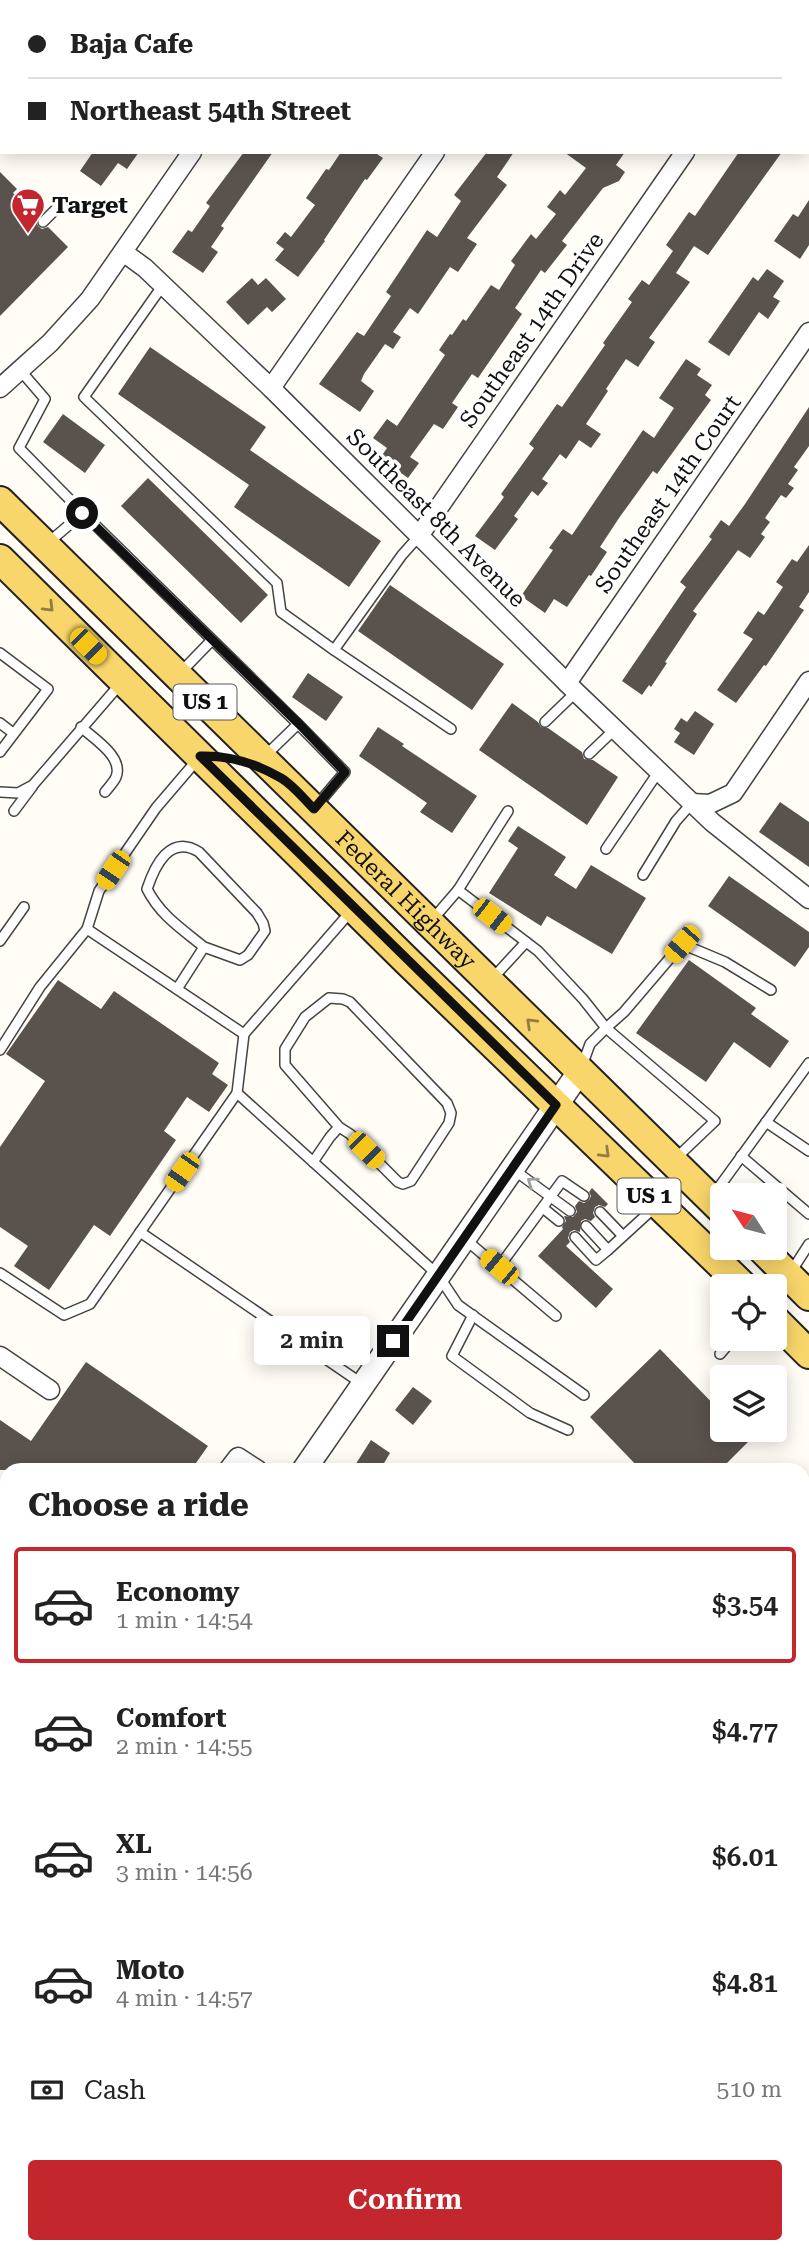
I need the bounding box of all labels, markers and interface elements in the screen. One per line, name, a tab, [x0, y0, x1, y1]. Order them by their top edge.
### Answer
text: Baja Cafe	[70, 29, 193, 59]
text: Northeast 54th Street	[70, 96, 351, 126]
supermarket icon: Target	[9, 186, 47, 235]
place label: Target	[52, 192, 128, 219]
street label: Southeast 14th Drive	[454, 227, 610, 433]
street label: Southeast 14th Court	[589, 390, 747, 598]
street label: Southeast 8th Avenue	[341, 423, 531, 613]
route start	[66, 497, 98, 529]
one-way arrow	[40, 599, 53, 612]
car	[66, 624, 111, 668]
road number: US 1	[174, 684, 236, 720]
street label: Federal Highway	[330, 825, 482, 975]
car	[93, 847, 134, 893]
car	[469, 895, 516, 937]
car	[661, 921, 704, 967]
one-way arrow	[527, 1018, 540, 1031]
car	[344, 1128, 389, 1172]
one-way arrow	[597, 1144, 610, 1157]
car	[162, 1149, 203, 1195]
one-way arrow	[527, 1178, 540, 1191]
road number: US 1	[618, 1178, 680, 1214]
north arrow	[710, 1183, 788, 1260]
map controls	[710, 1183, 787, 1442]
car	[477, 1245, 522, 1289]
button: locate	[710, 1274, 787, 1351]
callout: 2 min	[253, 1316, 368, 1366]
route end	[377, 1325, 409, 1357]
text: 2 min	[280, 1327, 344, 1354]
button: layers	[710, 1365, 787, 1442]
text: Choose a ride	[28, 1486, 249, 1524]
icon: car	[32, 1574, 95, 1637]
text: Economy	[116, 1577, 239, 1607]
text: $3.54	[712, 1590, 778, 1620]
text: 1 min · 14:54	[116, 1607, 253, 1634]
icon: car	[32, 1700, 95, 1763]
text: Comfort	[116, 1703, 226, 1733]
text: $4.77	[712, 1716, 778, 1746]
text: 2 min · 14:55	[116, 1733, 253, 1760]
icon: car	[32, 1826, 95, 1889]
text: XL	[116, 1829, 152, 1859]
text: $6.01	[712, 1842, 778, 1872]
text: 3 min · 14:56	[116, 1859, 253, 1886]
icon: car	[32, 1952, 95, 2015]
text: Moto	[116, 1955, 185, 1985]
text: $4.81	[712, 1968, 778, 1998]
text: 4 min · 14:57	[116, 1985, 253, 2012]
icon: cash	[28, 2071, 66, 2109]
text: Cash	[84, 2075, 146, 2105]
text: 510 m	[717, 2076, 782, 2103]
button: Confirm	[28, 2160, 782, 2240]

